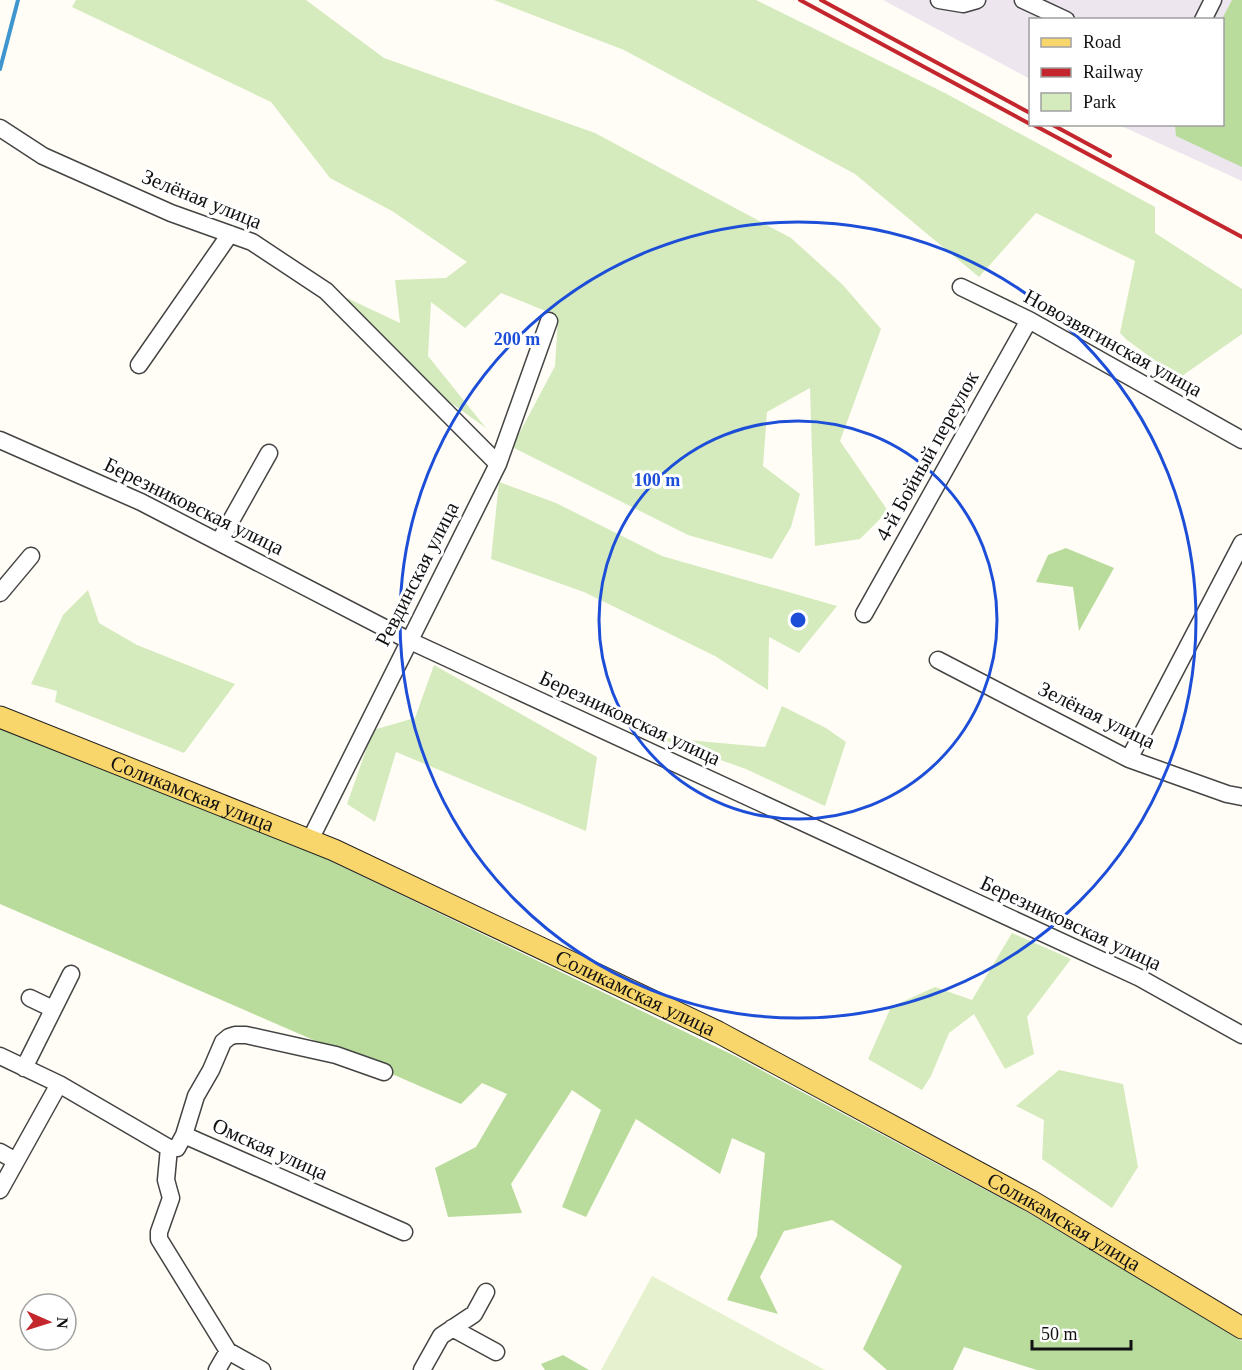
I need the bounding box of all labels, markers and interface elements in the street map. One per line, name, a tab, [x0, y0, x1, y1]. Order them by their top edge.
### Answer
legend	[1029, 18, 1224, 126]
text: Road	[1083, 32, 1121, 52]
text: Railway	[1083, 62, 1143, 82]
text: Park	[1083, 92, 1116, 112]
street label: Зелёная улица	[139, 164, 266, 234]
street label: Новозвягинская улица	[1020, 284, 1207, 402]
text: 200 m	[494, 329, 540, 349]
street label: 4-й Бойный переулок	[870, 366, 984, 545]
street label: Березниковская улица	[100, 452, 288, 560]
text: 100 m	[634, 470, 680, 490]
street label: Ревдинская улица	[370, 497, 464, 650]
centre of rings	[788, 610, 808, 630]
street label: Березниковская улица	[536, 666, 725, 771]
street label: Зелёная улица	[1035, 676, 1160, 754]
street label: Соликамская улица	[107, 750, 278, 837]
street label: Березниковская улица	[977, 871, 1166, 976]
street label: Соликамская улица	[552, 945, 720, 1041]
street label: Омская улица	[209, 1113, 332, 1185]
street label: Соликамская улица	[983, 1168, 1146, 1276]
north arrow	[18, 1292, 78, 1352]
scale bar	[1032, 1313, 1131, 1351]
text: N	[54, 1317, 71, 1329]
text: 50 m	[1041, 1324, 1078, 1344]

